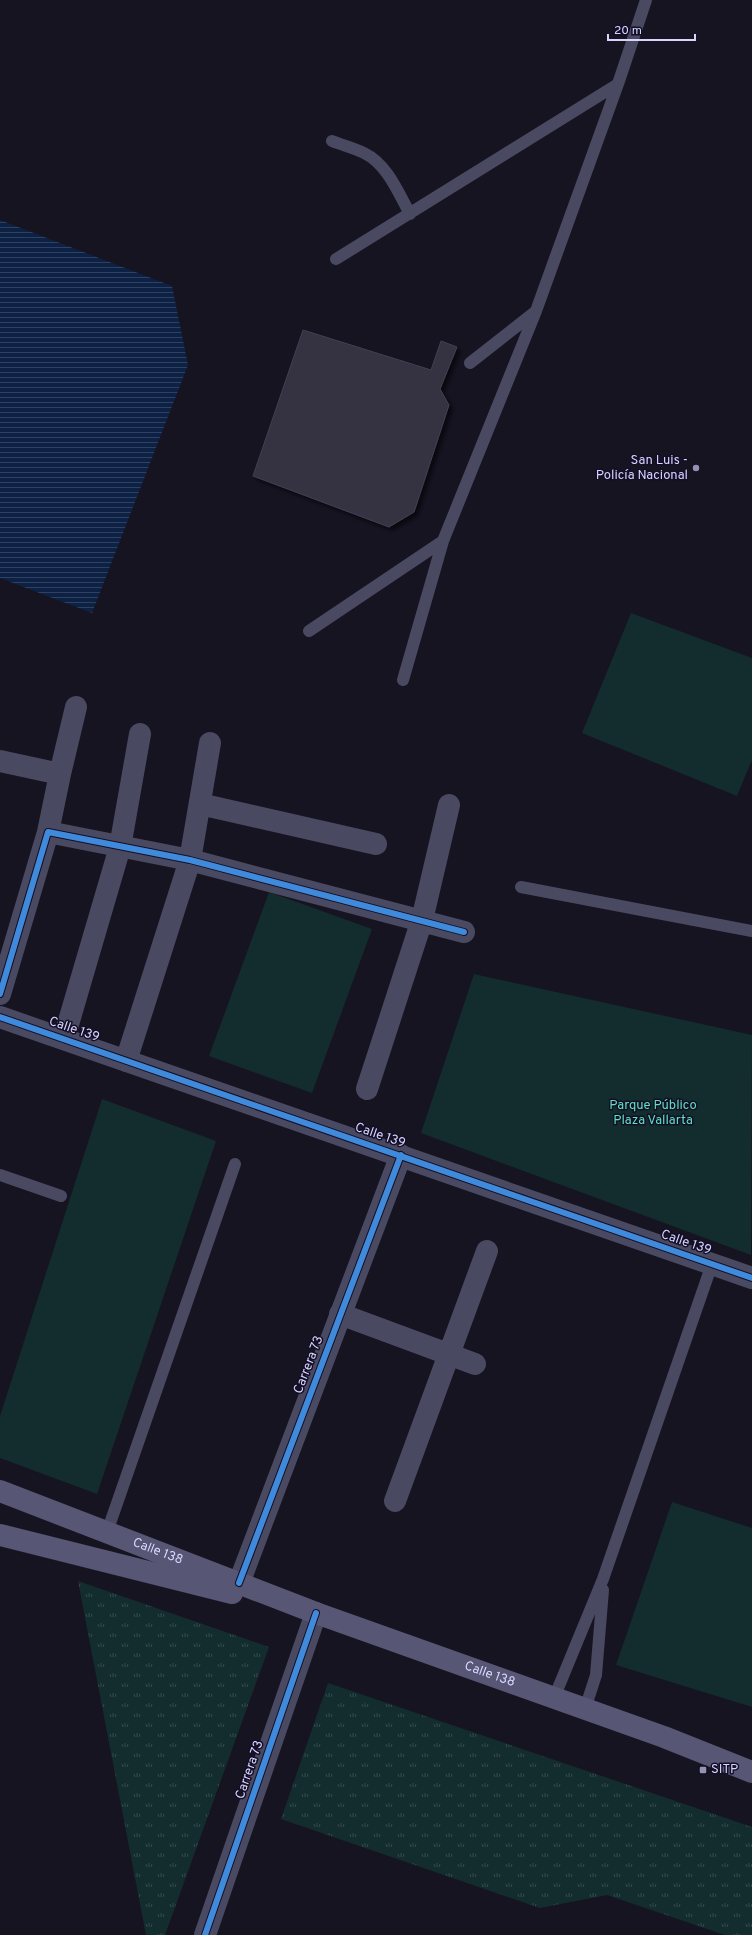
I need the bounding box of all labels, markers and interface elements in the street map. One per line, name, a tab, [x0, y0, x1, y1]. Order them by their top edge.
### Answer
scale bar	[608, 16, 695, 42]
text: 20 m	[614, 23, 642, 39]
place label: San Luis - Policía Nacional	[596, 453, 688, 484]
marker: San Luis - Policía Nacional	[691, 463, 701, 473]
street label: Calle 139	[47, 1014, 101, 1046]
park label: Parque Público Plaza Vallarta	[609, 1098, 697, 1129]
street label: Calle 139	[353, 1120, 407, 1152]
street label: Calle 139	[659, 1227, 713, 1259]
street label: Carrera 73	[291, 1334, 327, 1396]
street label: Calle 138	[130, 1535, 185, 1569]
street label: Calle 138	[462, 1658, 517, 1691]
street label: Carrera 73	[233, 1739, 267, 1801]
place label: SITP	[711, 1762, 738, 1778]
marker: SITP	[698, 1765, 708, 1775]

